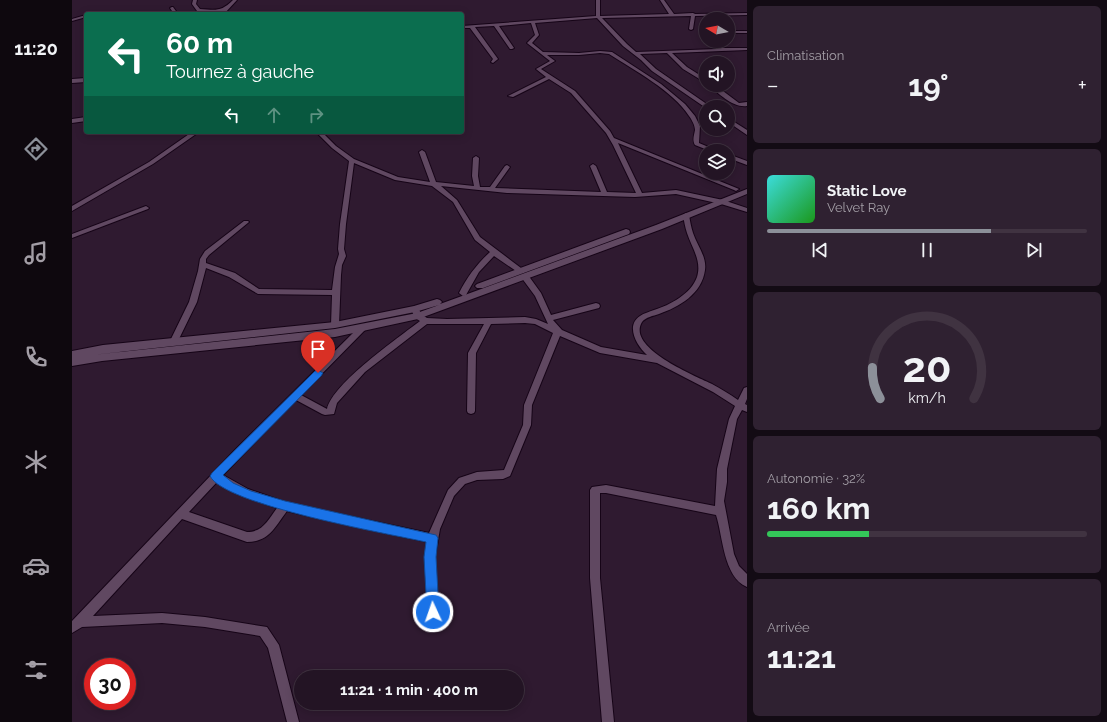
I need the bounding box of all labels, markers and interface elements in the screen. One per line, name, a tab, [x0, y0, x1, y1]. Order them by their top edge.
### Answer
north arrow	[699, 12, 735, 48]
map controls	[699, 12, 735, 180]
text: 60 m	[166, 27, 233, 60]
icon: left	[100, 28, 152, 80]
text: 11:20	[14, 38, 58, 59]
text: Climatisation	[767, 48, 844, 63]
button: sound	[699, 56, 735, 92]
text: Tournez à gauche	[166, 61, 314, 82]
text: 19°	[908, 68, 948, 103]
text: −	[767, 72, 779, 98]
text: +	[1078, 72, 1087, 98]
button: search	[699, 100, 735, 136]
icon: left	[221, 104, 243, 126]
icon: ahead	[263, 104, 285, 126]
icon: right	[305, 104, 327, 126]
icon: directions	[22, 135, 50, 163]
button: layers	[699, 144, 735, 180]
text: Static Love	[827, 182, 906, 200]
text: Velvet Ray	[827, 200, 890, 215]
icon: music	[22, 239, 50, 267]
icon: previous	[809, 239, 831, 261]
icon: pause	[916, 239, 938, 261]
icon: next	[1023, 239, 1045, 261]
pin	[301, 332, 335, 373]
icon: arrive	[307, 338, 329, 360]
icon: phone	[22, 343, 50, 371]
text: 20	[903, 343, 951, 392]
text: km/h	[908, 390, 946, 406]
icon: climate	[22, 448, 50, 476]
text: Autonomie · 32%	[767, 471, 865, 486]
text: 160 km	[767, 491, 870, 526]
icon: car	[22, 552, 50, 580]
position arrow	[412, 591, 454, 633]
text: Arrivée	[767, 620, 810, 635]
text: 11:21	[767, 640, 836, 675]
icon: filters	[22, 656, 50, 684]
speed limit sign: 30	[84, 658, 136, 710]
text: 11:21 · 1 min · 400 m	[340, 681, 478, 699]

